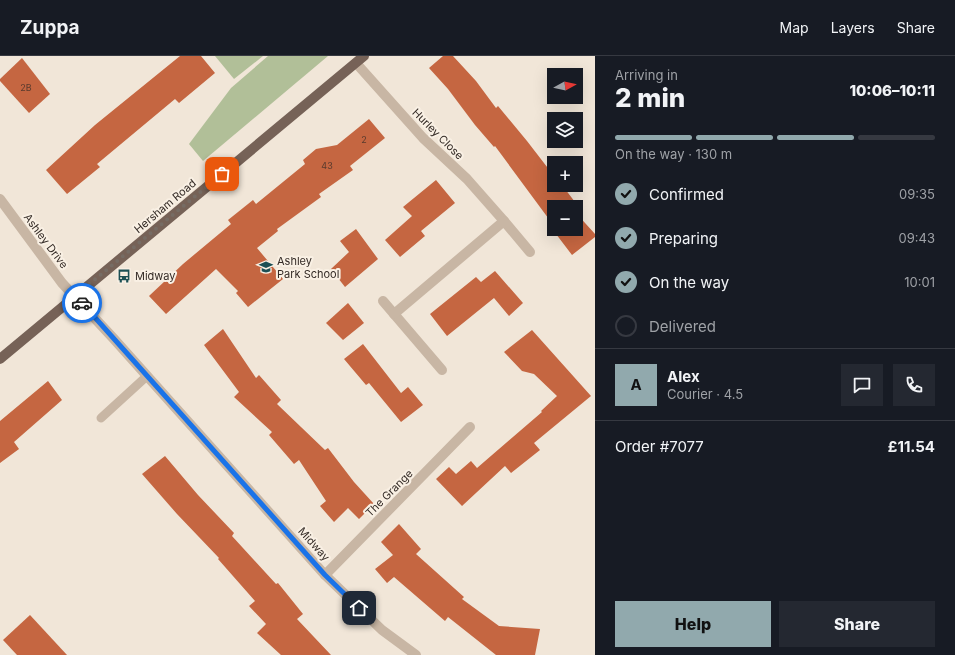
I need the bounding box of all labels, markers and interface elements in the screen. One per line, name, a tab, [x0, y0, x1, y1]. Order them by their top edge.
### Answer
text: Zuppa	[20, 16, 80, 39]
text: Map	[780, 19, 809, 36]
text: Layers	[831, 19, 875, 36]
text: Share	[897, 19, 935, 36]
text: Arriving in	[615, 67, 678, 83]
north arrow	[547, 68, 583, 104]
map controls	[547, 68, 583, 236]
text: 10:06–10:11	[849, 81, 935, 100]
house number: 2B	[20, 82, 32, 93]
text: 2 min	[615, 82, 685, 113]
street label: Hurley Close	[409, 105, 467, 163]
button: layers	[547, 112, 583, 148]
house number: 2	[361, 134, 367, 145]
text: On the way · 130 m	[615, 146, 732, 162]
button: +	[547, 156, 583, 192]
pin	[205, 157, 239, 191]
house number: 43	[321, 160, 333, 171]
icon: bag	[211, 163, 233, 185]
street label: Hersham Road	[131, 176, 199, 236]
icon: check	[615, 183, 637, 205]
text: Confirmed	[649, 185, 724, 204]
text: 09:35	[899, 186, 935, 202]
button: −	[547, 200, 583, 236]
street label: Ashley Drive	[21, 211, 71, 271]
icon: check	[615, 227, 637, 249]
text: Preparing	[649, 229, 718, 248]
text: 09:43	[899, 230, 935, 246]
place label: Ashley Park School	[277, 254, 339, 281]
school or university icon: Ashley Park School	[258, 259, 274, 275]
bus stop icon: Midway	[116, 268, 132, 284]
place label: Midway	[135, 269, 176, 283]
icon: check	[615, 271, 637, 293]
text: On the way	[649, 273, 729, 292]
text: 10:01	[904, 274, 935, 290]
courier	[62, 283, 102, 323]
icon: car	[71, 292, 93, 314]
text: Delivered	[649, 317, 716, 336]
button: chat	[841, 364, 883, 406]
button: phone	[893, 364, 935, 406]
text: Alex	[667, 367, 700, 386]
text: A	[630, 375, 642, 394]
text: Courier · 4.5	[667, 386, 743, 402]
text: Order #7077	[615, 437, 704, 456]
text: £11.54	[888, 437, 935, 456]
street label: The Grange	[362, 466, 416, 520]
street label: Midway	[295, 524, 333, 564]
pin	[342, 591, 376, 625]
icon: home	[348, 597, 370, 619]
button: Help	[615, 601, 771, 647]
button: Share	[779, 601, 935, 647]

